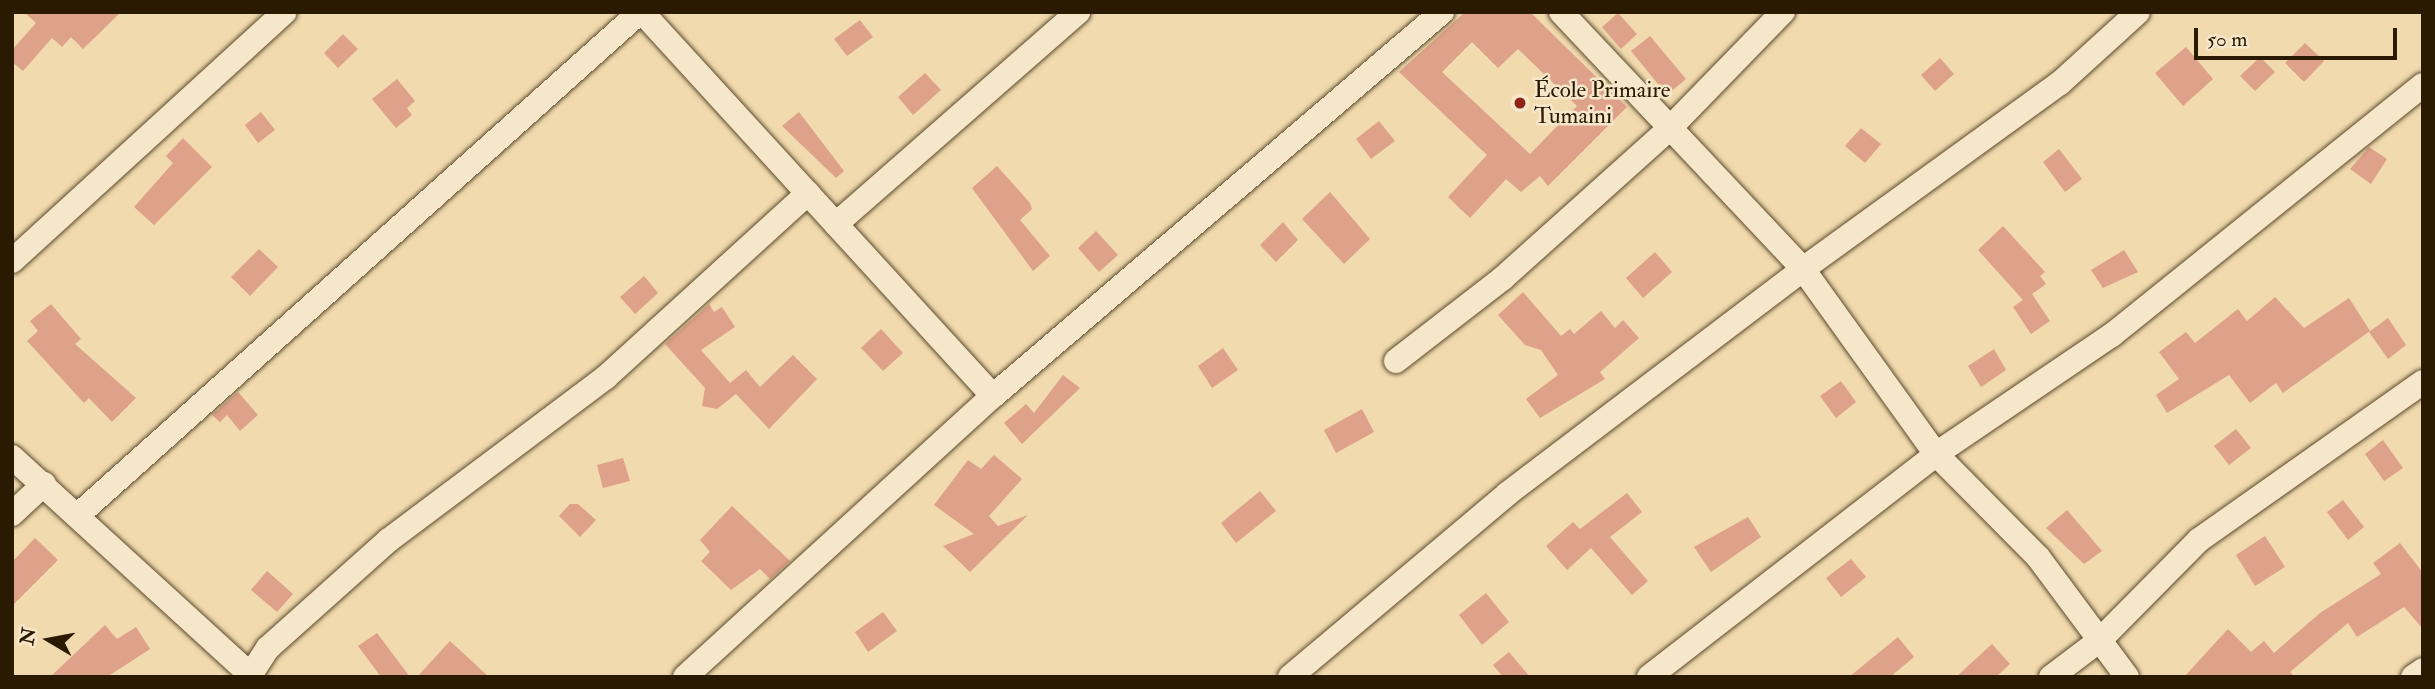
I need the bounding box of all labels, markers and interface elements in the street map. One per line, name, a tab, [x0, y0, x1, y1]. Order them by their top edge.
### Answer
scale bar	[2197, 14, 2400, 58]
text: 50 m	[2207, 26, 2248, 53]
place label: École Primaire Tumaini	[1534, 76, 1670, 130]
marker: École Primaire Tumaini	[1512, 95, 1528, 111]
north arrow	[14, 605, 84, 675]
text: N	[15, 626, 42, 647]

